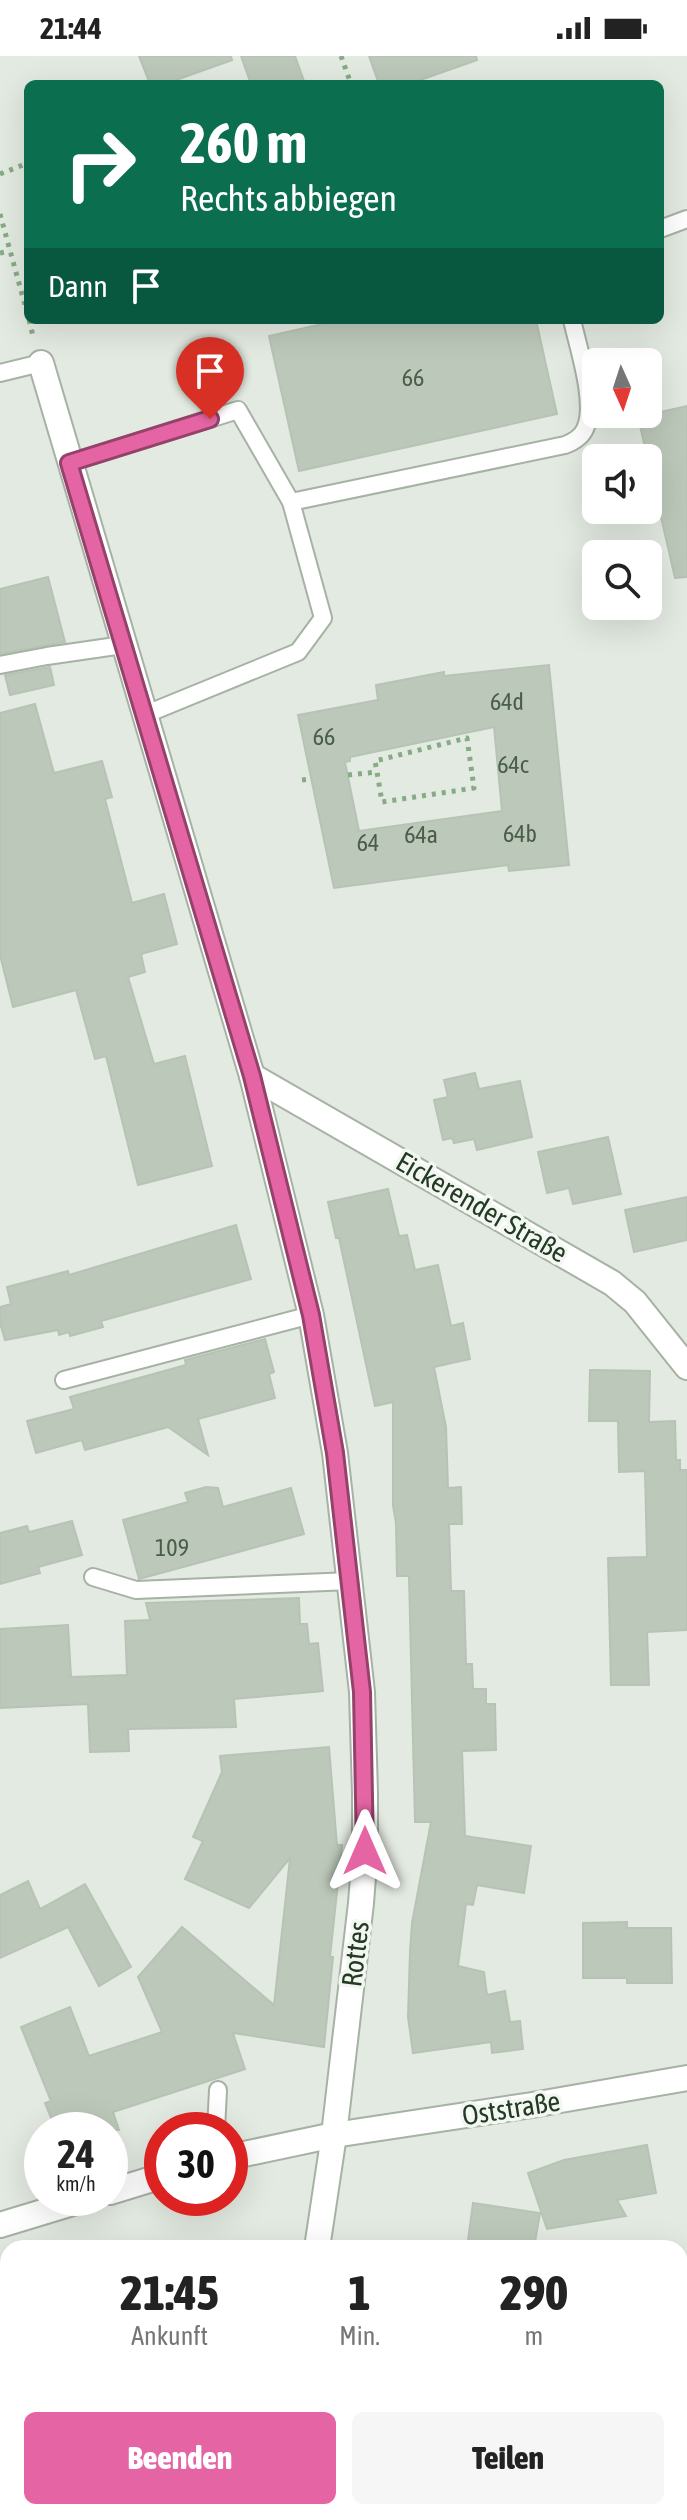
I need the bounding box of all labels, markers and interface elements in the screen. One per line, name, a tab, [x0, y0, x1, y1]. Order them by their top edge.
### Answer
text: 21:44	[40, 11, 102, 45]
text: 260 m	[180, 111, 307, 175]
icon: right	[48, 112, 152, 216]
text: Rechts abbiegen	[180, 177, 397, 219]
icon: arrive	[124, 264, 168, 308]
text: Dann	[48, 269, 108, 303]
pin	[176, 337, 244, 419]
north arrow	[582, 348, 662, 428]
map controls	[582, 348, 662, 620]
icon: arrive	[188, 349, 232, 393]
house number: 66	[402, 364, 424, 391]
button: sound	[582, 444, 662, 524]
button: search	[582, 540, 662, 620]
house number: 64d	[490, 688, 524, 715]
house number: 66	[313, 723, 335, 750]
house number: 64c	[497, 751, 529, 778]
house number: 64b	[503, 820, 537, 847]
house number: 64a	[404, 821, 438, 848]
house number: 64	[357, 829, 379, 856]
street label: Eickerender Straße	[391, 1145, 573, 1269]
house number: 109	[155, 1534, 189, 1561]
position arrow	[323, 1809, 407, 1893]
street label: Rottes	[335, 1919, 375, 1989]
street label: Oststraße	[460, 2084, 562, 2132]
speed limit sign: 30	[144, 2112, 248, 2216]
text: 24	[57, 2131, 95, 2176]
text: km/h	[56, 2172, 96, 2195]
text: 21:45	[120, 2265, 219, 2320]
text: 1	[348, 2265, 371, 2320]
text: 290	[500, 2265, 568, 2320]
text: Ankunft	[131, 2321, 208, 2351]
text: Min.	[339, 2321, 380, 2351]
text: m	[525, 2321, 543, 2351]
button: Beenden	[24, 2412, 336, 2504]
button: Teilen	[352, 2412, 664, 2504]

